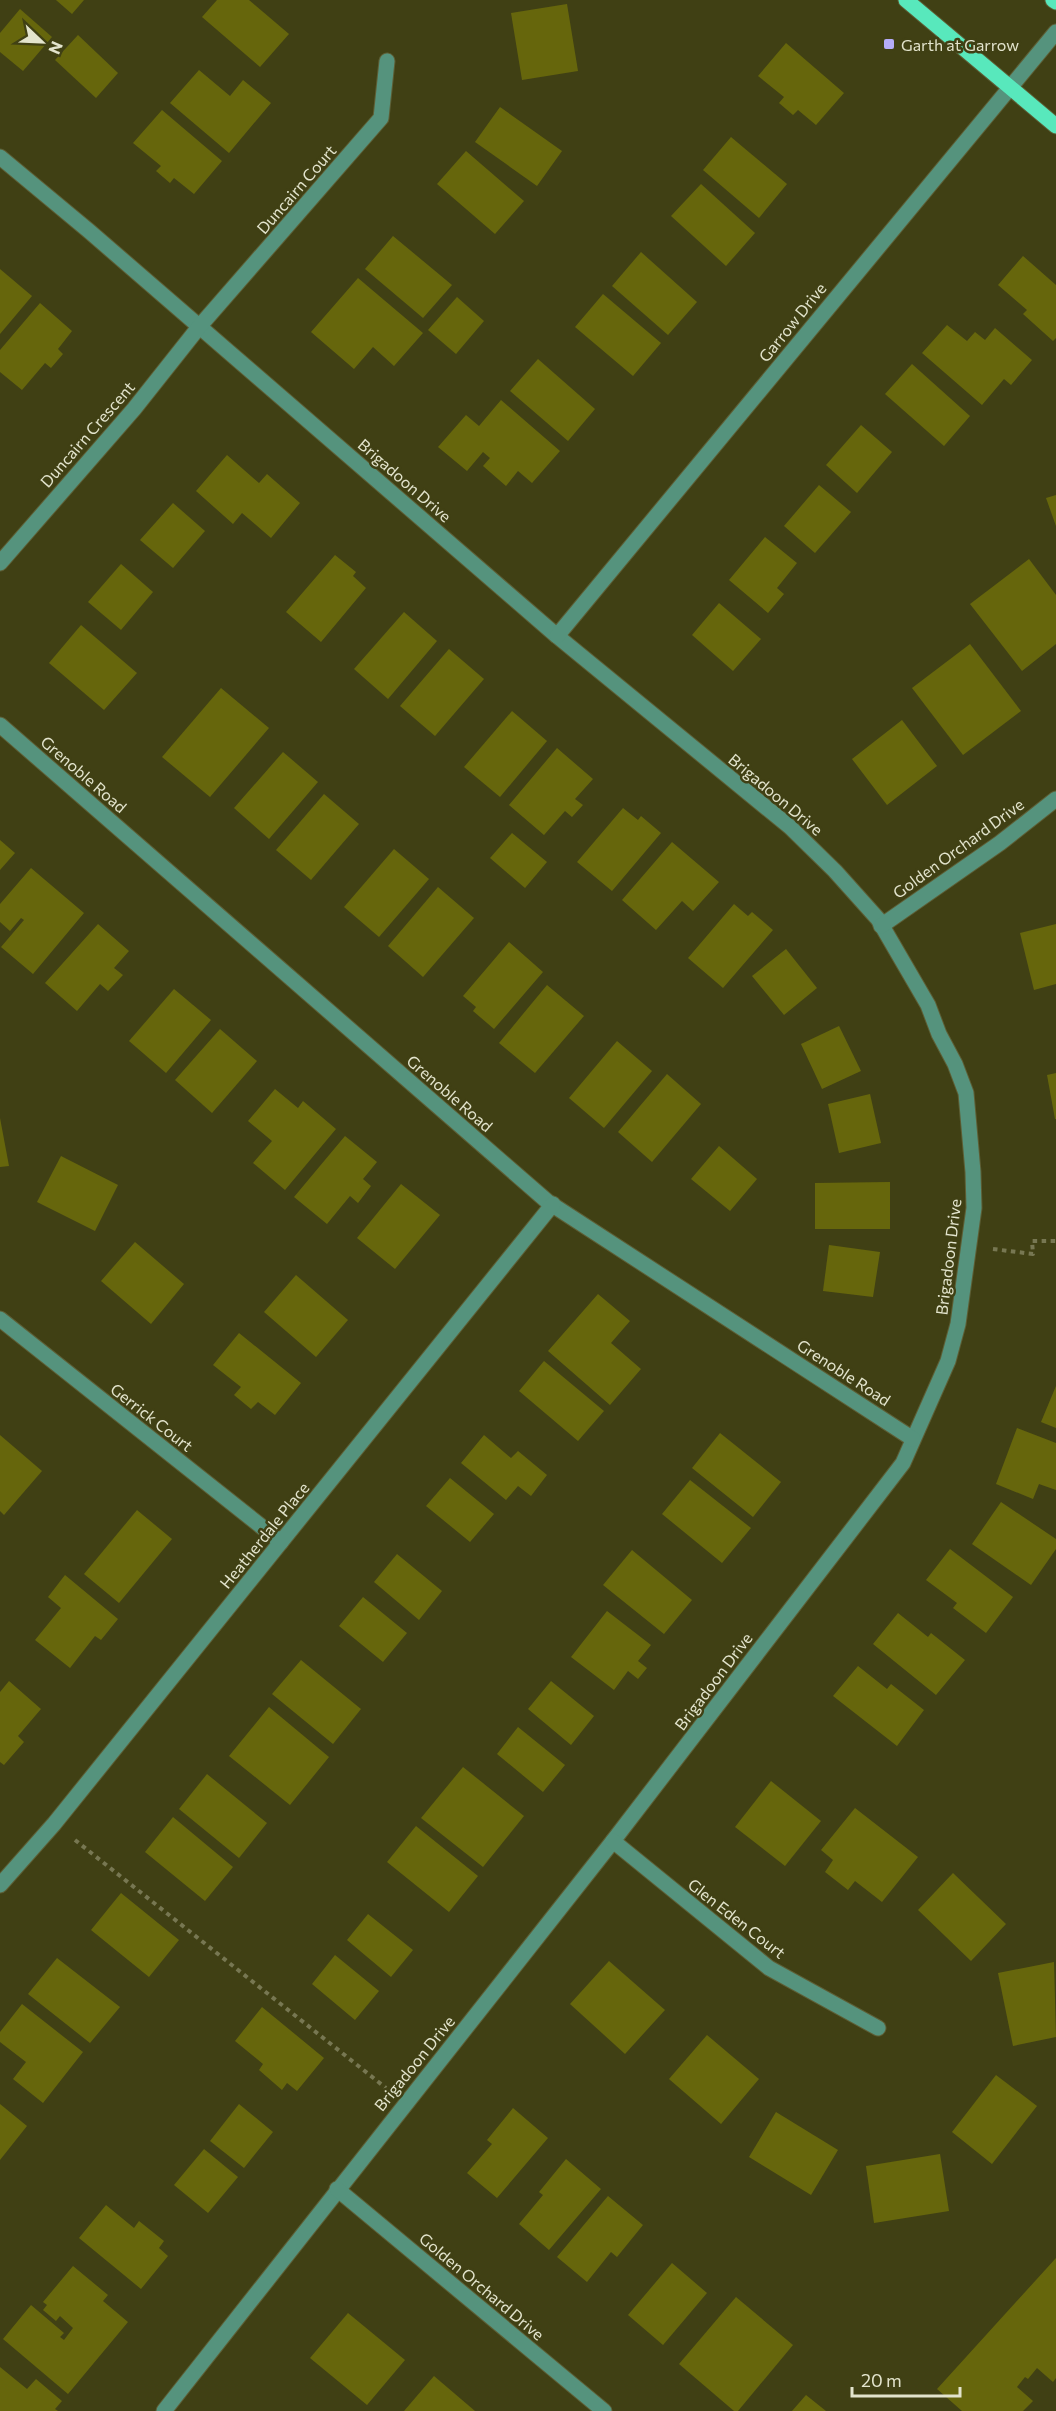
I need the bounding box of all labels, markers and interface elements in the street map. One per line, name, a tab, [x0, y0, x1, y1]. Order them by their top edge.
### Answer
north arrow	[12, 12, 72, 72]
place label: Garth at Garrow	[901, 35, 1019, 54]
marker: Garth at Garrow	[882, 37, 896, 51]
text: N	[45, 39, 67, 57]
street label: Duncairn Court	[252, 140, 340, 237]
street label: Garrow Drive	[754, 279, 830, 365]
street label: Duncairn Crescent	[36, 377, 138, 491]
street label: Brigadoon Drive	[355, 434, 455, 526]
street label: Grenoble Road	[37, 732, 131, 816]
street label: Brigadoon Drive	[725, 749, 827, 839]
street label: Golden Orchard Drive	[889, 794, 1027, 902]
street label: Grenoble Road	[403, 1051, 497, 1135]
street label: Brigadoon Drive	[931, 1198, 965, 1316]
street label: Grenoble Road	[794, 1335, 894, 1409]
street label: Gerrick Court	[107, 1379, 197, 1455]
street label: Heatherdale Place	[215, 1478, 313, 1592]
street label: Brigadoon Drive	[670, 1629, 756, 1733]
street label: Glen Eden Court	[685, 1874, 790, 1962]
street label: Brigadoon Drive	[370, 2012, 458, 2114]
street label: Golden Orchard Drive	[416, 2228, 548, 2344]
scale bar	[852, 2360, 960, 2398]
text: 20 m	[861, 2369, 902, 2391]

